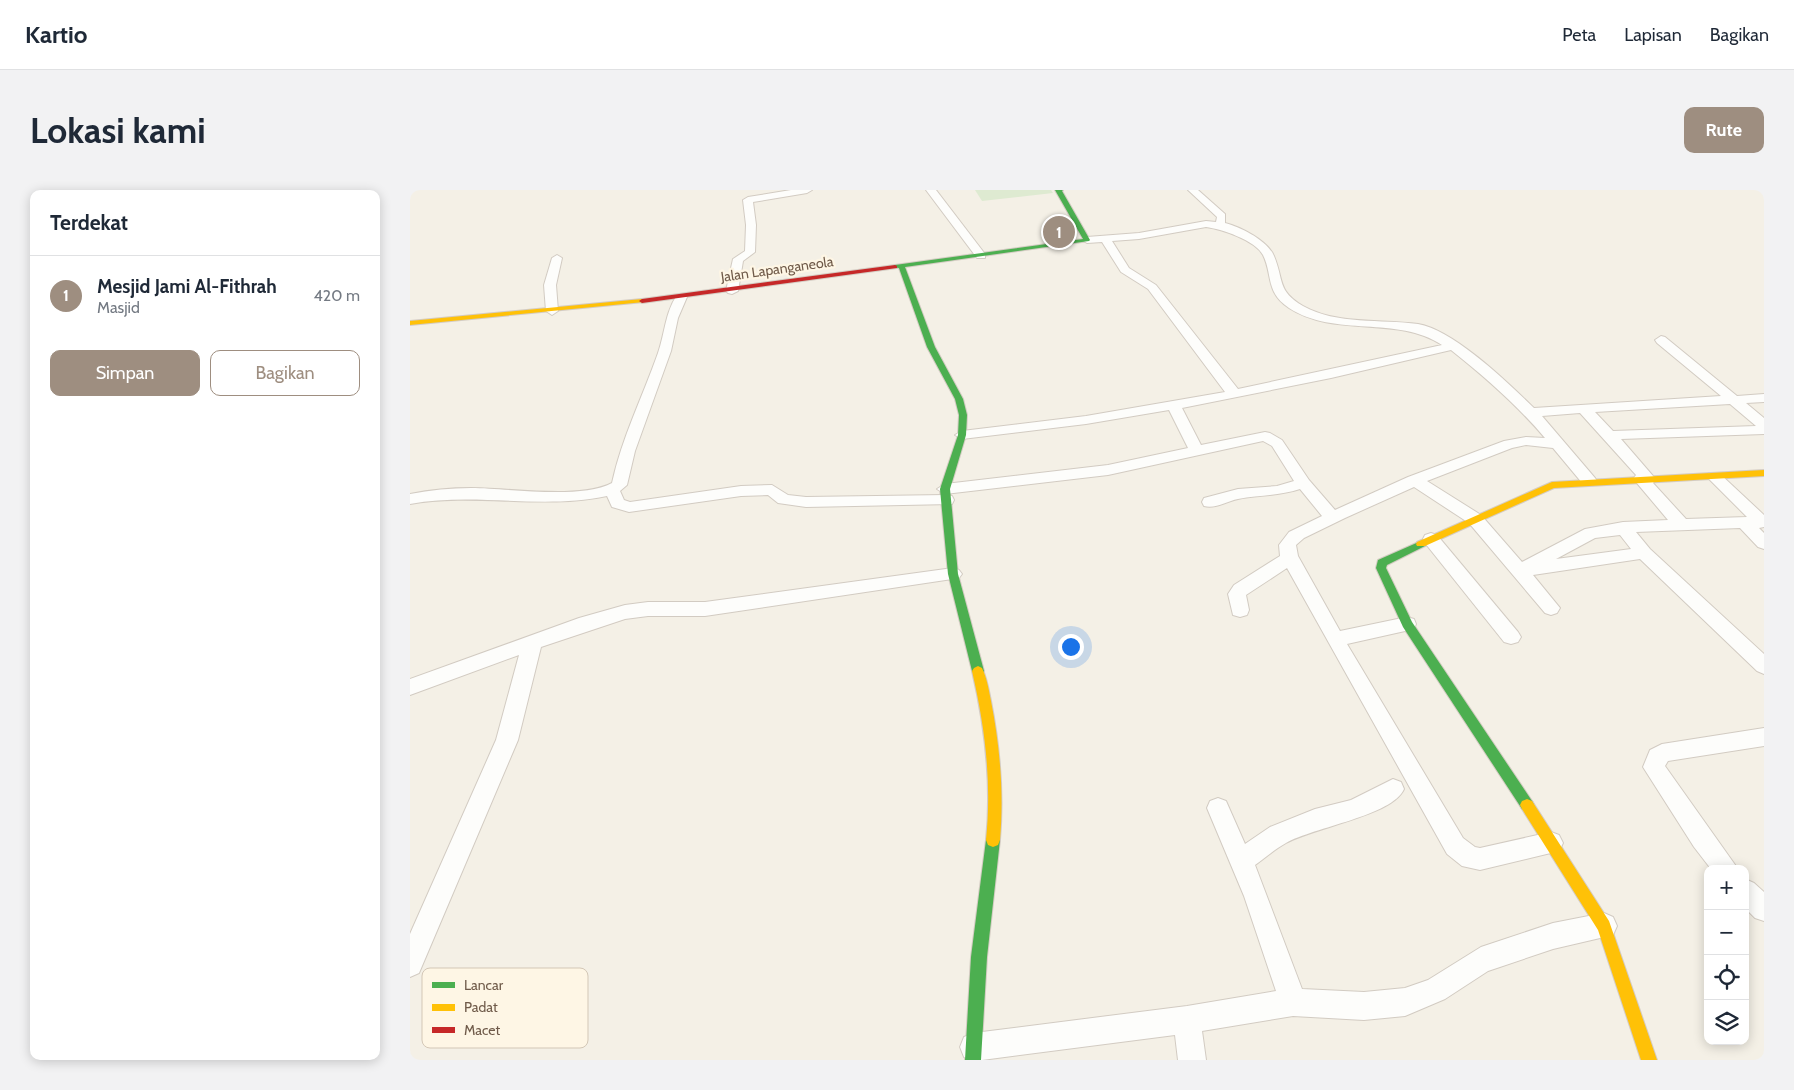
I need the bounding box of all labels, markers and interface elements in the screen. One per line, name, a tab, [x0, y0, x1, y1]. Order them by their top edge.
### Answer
text: Kartio	[25, 20, 88, 49]
text: Peta	[1562, 24, 1596, 46]
text: Lapisan	[1624, 24, 1682, 46]
text: Bagikan	[1710, 24, 1769, 46]
button: Rute	[1684, 107, 1764, 153]
text: Lokasi kami	[30, 109, 206, 152]
text: Terdekat	[50, 210, 128, 235]
pin: 1	[1043, 213, 1075, 251]
street label: Jalan Lapanganeola	[718, 252, 835, 286]
text: Mesjid Jami Al-Fithrah	[97, 275, 277, 298]
text: 1	[63, 286, 69, 305]
text: 420 m	[314, 286, 360, 305]
text: Masjid	[97, 298, 140, 317]
button: Simpan	[50, 350, 200, 396]
button: Bagikan	[210, 350, 360, 396]
your location	[1058, 634, 1084, 660]
map controls	[1704, 865, 1749, 1045]
button: +	[1704, 865, 1749, 910]
button: −	[1704, 910, 1749, 955]
button: locate	[1704, 955, 1749, 1000]
legend	[422, 968, 588, 1048]
text: Lancar	[464, 976, 504, 994]
text: Padat	[464, 998, 498, 1016]
button: layers	[1704, 1000, 1749, 1045]
text: Macet	[464, 1021, 500, 1039]

